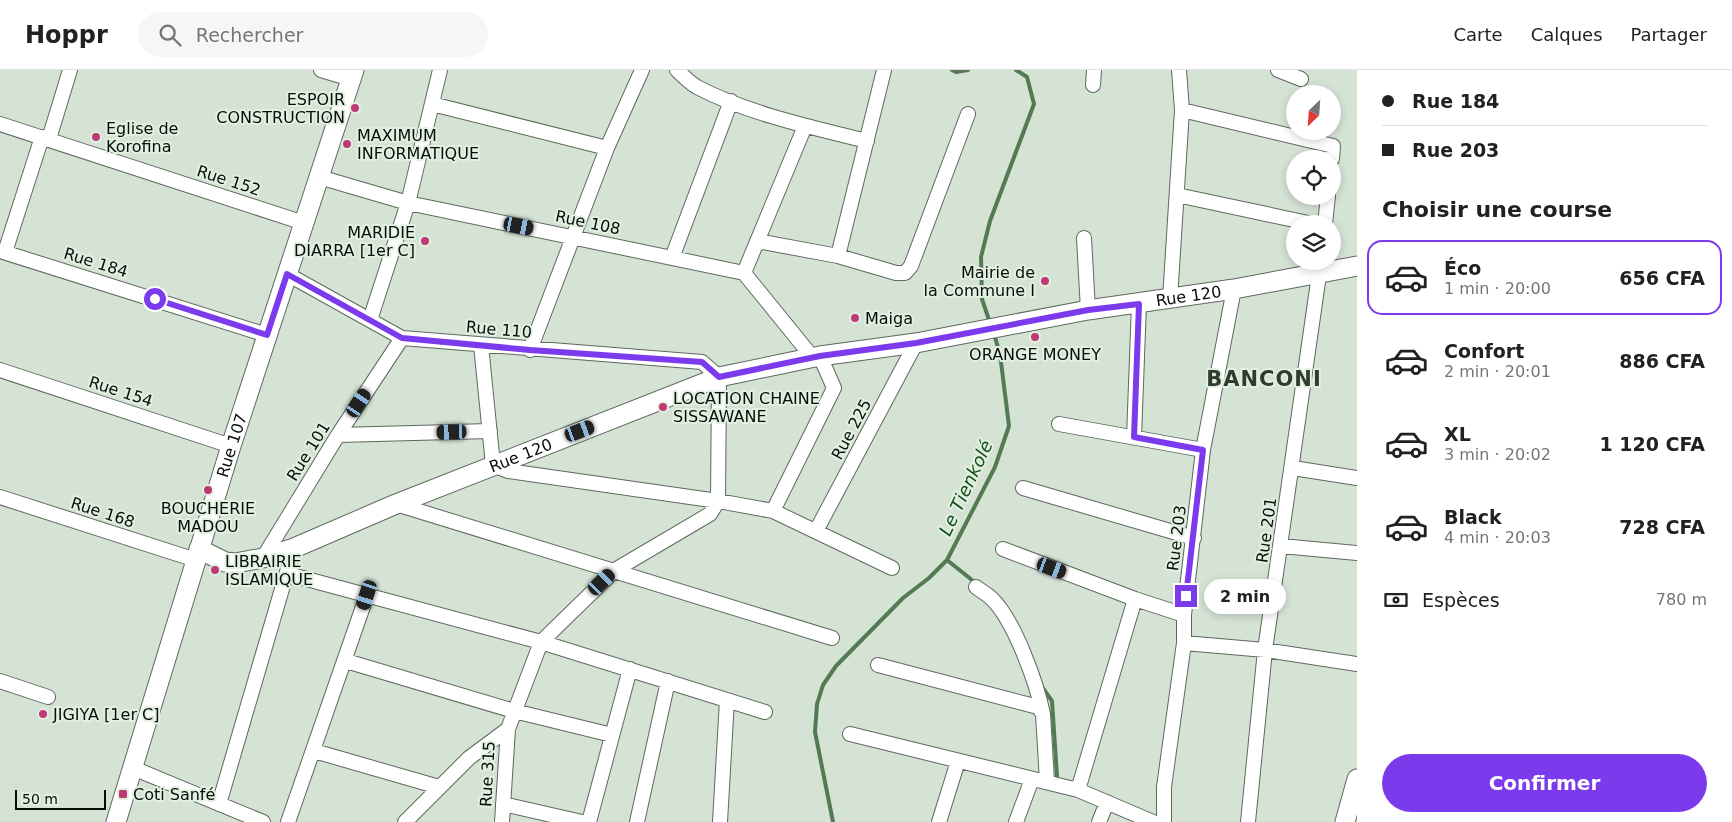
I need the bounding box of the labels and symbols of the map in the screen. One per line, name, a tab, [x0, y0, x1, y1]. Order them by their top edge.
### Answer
north arrow	[1286, 85, 1341, 140]
place label: ESPOIR CONSTRUCTION	[216, 90, 345, 127]
marker: ESPOIR CONSTRUCTION	[349, 102, 361, 114]
place label: Eglise de Korofina	[106, 119, 178, 156]
place label: MAXIMUM INFORMATIQUE	[357, 126, 479, 163]
marker: Eglise de Korofina	[90, 131, 102, 143]
marker: MAXIMUM INFORMATIQUE	[341, 138, 353, 150]
street label: Rue 152	[195, 161, 263, 200]
street label: Rue 108	[554, 206, 622, 239]
car	[502, 216, 535, 236]
place label: MARIDIE DIARRA [1er C]	[294, 223, 415, 260]
marker: MARIDIE DIARRA [1er C]	[419, 235, 431, 247]
street label: Rue 184	[62, 244, 130, 281]
place label: Mairie de la Commune I	[924, 263, 1035, 300]
marker: Mairie de la Commune I	[1039, 275, 1051, 287]
street label: Rue 120	[1155, 282, 1223, 310]
route start	[144, 288, 166, 310]
place label: Maiga	[865, 309, 913, 328]
marker: Maiga	[849, 312, 861, 324]
street label: Rue 110	[465, 317, 533, 342]
marker: ORANGE MONEY	[1029, 331, 1041, 343]
place label: ORANGE MONEY	[969, 345, 1101, 364]
district label: BANCONI	[1206, 367, 1322, 391]
street label: Rue 154	[87, 372, 155, 411]
car	[344, 386, 373, 420]
place label: LOCATION CHAINE SISSAWANE	[673, 389, 820, 426]
street label: Rue 225	[828, 396, 875, 463]
marker: LOCATION CHAINE SISSAWANE	[657, 401, 669, 413]
street label: Rue 107	[213, 411, 251, 480]
street label: Rue 101	[283, 418, 334, 484]
car	[563, 419, 596, 443]
car	[436, 424, 467, 440]
street label: Rue 120	[486, 435, 555, 476]
water label: Le Tienkolé	[934, 437, 997, 539]
marker: BOUCHERIE MADOU	[202, 484, 214, 496]
street label: Rue 168	[69, 493, 137, 532]
street label: Rue 201	[1252, 496, 1280, 564]
place label: BOUCHERIE MADOU	[161, 499, 255, 536]
street label: Rue 203	[1163, 504, 1190, 572]
place label: LIBRAIRIE ISLAMIQUE	[225, 552, 313, 589]
car	[1035, 556, 1068, 580]
marker: LIBRAIRIE ISLAMIQUE	[209, 564, 221, 576]
car	[585, 566, 618, 598]
car	[355, 578, 378, 612]
callout: 2 min	[1204, 578, 1286, 614]
route end	[1175, 585, 1197, 607]
place label: JIGIYA [1er C]	[52, 705, 159, 724]
marker: JIGIYA [1er C]	[37, 708, 49, 720]
street label: Rue 315	[476, 741, 499, 807]
place label: Coti Sanfé	[133, 785, 215, 804]
scale bar	[15, 787, 106, 810]
marker: Coti Sanfé	[117, 788, 129, 800]

